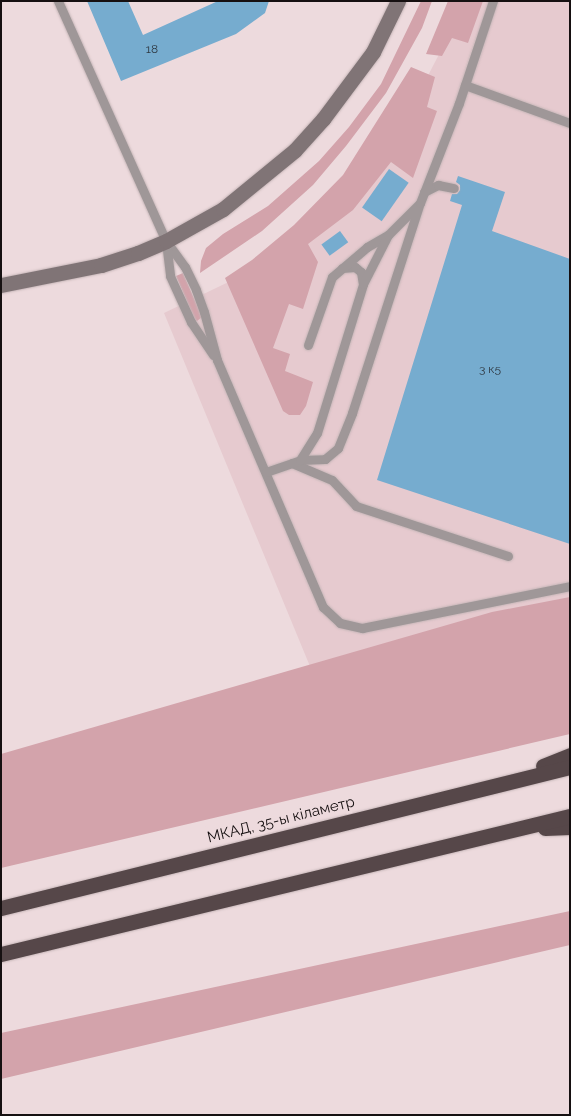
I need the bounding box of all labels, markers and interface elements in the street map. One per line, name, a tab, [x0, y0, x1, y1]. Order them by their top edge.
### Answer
house number: 18	[146, 43, 158, 57]
house number: 3 к5	[479, 363, 501, 377]
street label: МКАД, 35-ы кіламетр	[205, 793, 357, 847]

